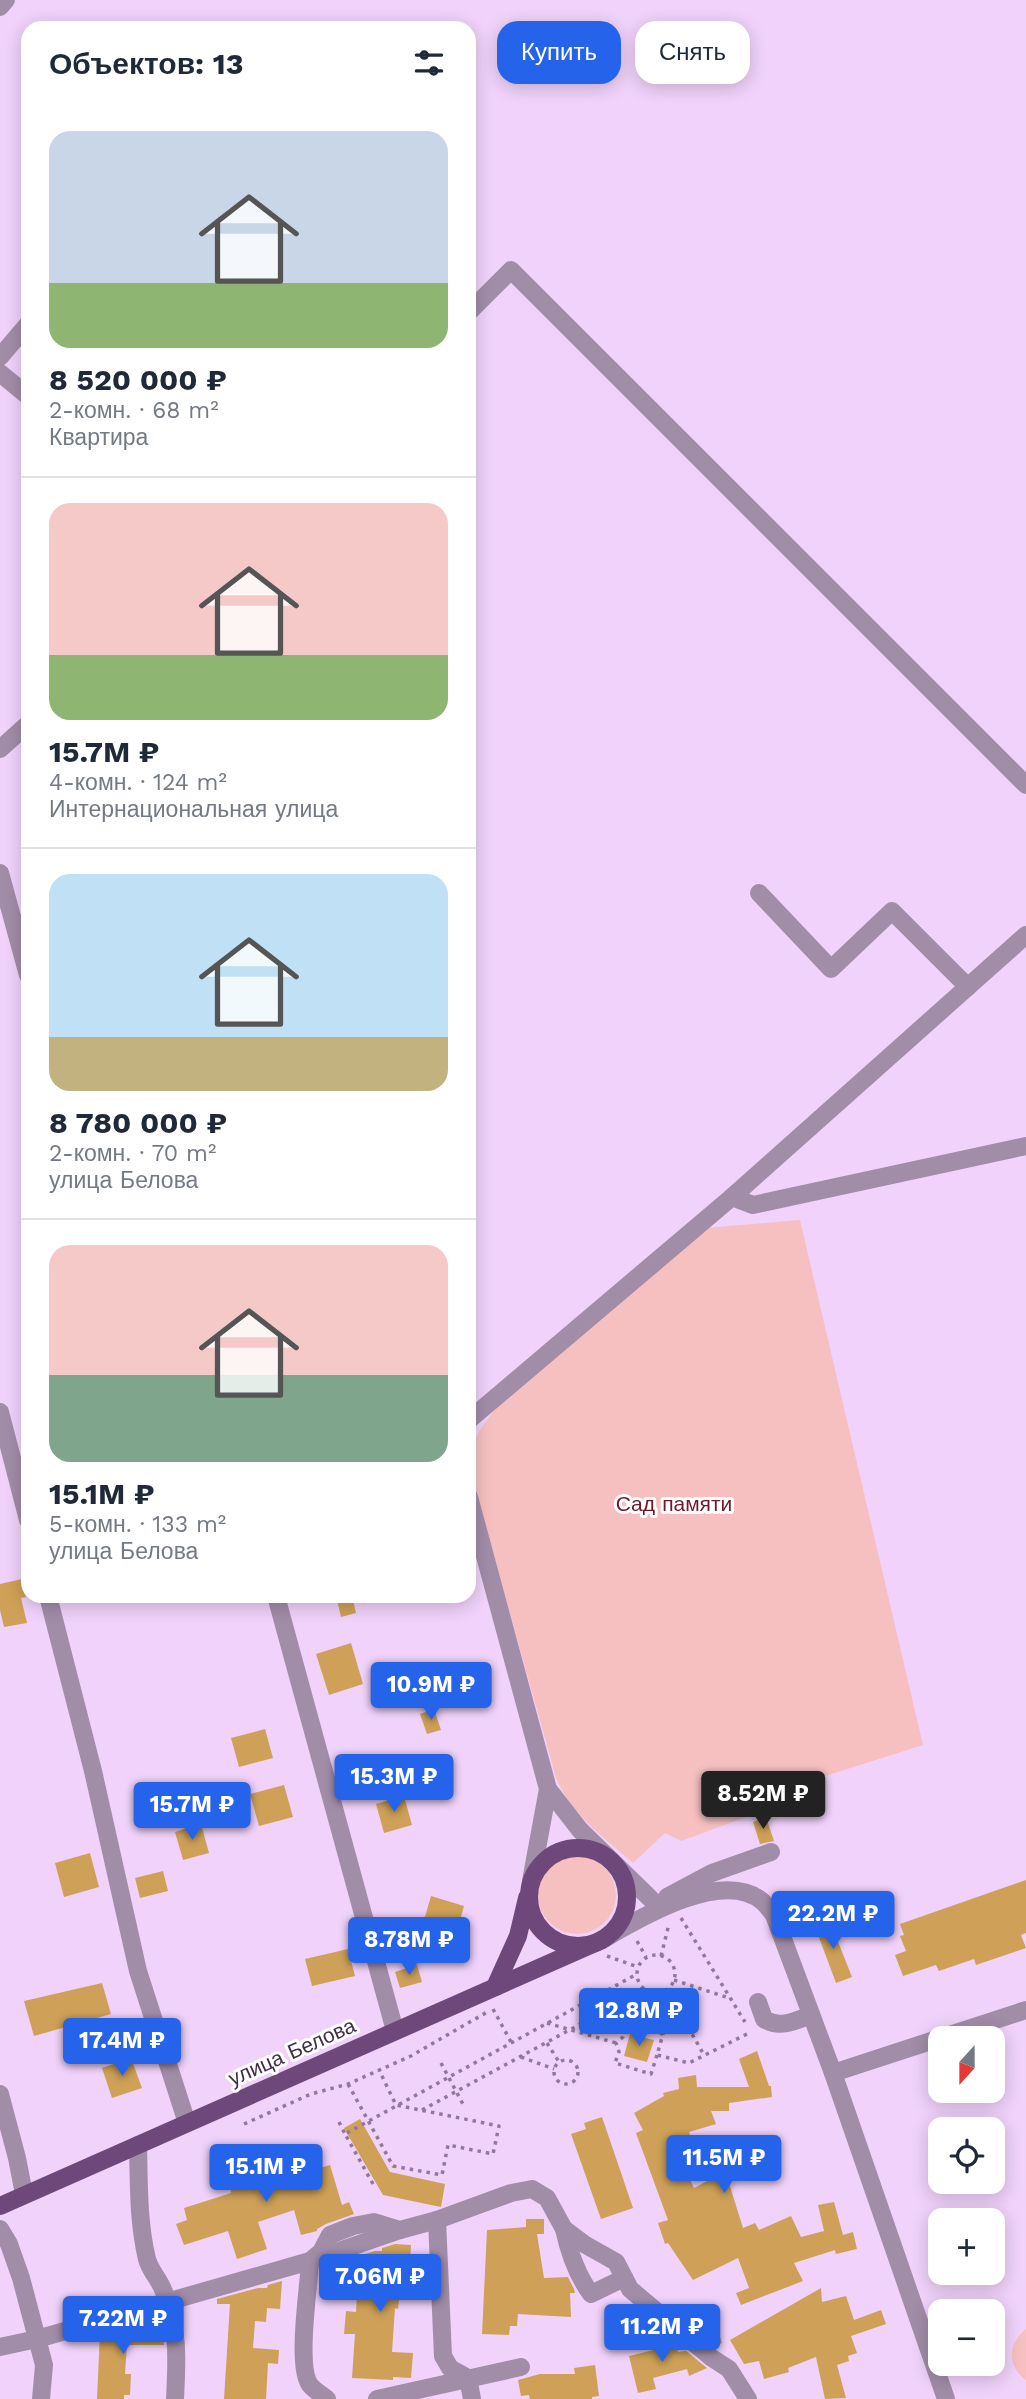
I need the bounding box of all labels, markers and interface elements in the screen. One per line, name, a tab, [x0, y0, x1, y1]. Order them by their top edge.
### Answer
chip: Купить	[497, 21, 621, 84]
chip: Снять	[635, 21, 750, 84]
icon: filters	[410, 44, 448, 82]
text: Объектов: 13	[49, 46, 244, 81]
icon: home	[186, 176, 312, 302]
text: 8 520 000 ₽	[49, 362, 227, 397]
text: 2-комн. · 68 m²	[49, 397, 219, 424]
text: Квартира	[49, 424, 148, 451]
icon: home	[186, 548, 312, 674]
text: 15.7M ₽	[49, 734, 160, 769]
text: 4-комн. · 124 m²	[49, 769, 227, 796]
text: Интернациональная улица	[49, 796, 338, 823]
icon: home	[186, 919, 312, 1045]
text: 8 780 000 ₽	[49, 1105, 227, 1140]
text: 2-комн. · 70 m²	[49, 1140, 216, 1167]
text: улица Белова	[49, 1167, 198, 1194]
icon: home	[186, 1290, 312, 1416]
text: 15.1M ₽	[49, 1476, 155, 1511]
park label: Сад памяти	[616, 1491, 732, 1516]
text: 5-комн. · 133 m²	[49, 1511, 226, 1538]
text: улица Белова	[49, 1538, 198, 1565]
pin: 10.9M ₽	[366, 1662, 496, 1722]
text: 10.9M ₽	[387, 1671, 475, 1698]
pin: 15.3M ₽	[329, 1755, 459, 1814]
text: 15.3M ₽	[351, 1763, 437, 1790]
pin: 8.52M ₽	[698, 1772, 828, 1831]
text: 8.52M ₽	[717, 1780, 809, 1807]
pin: 15.7M ₽	[127, 1783, 257, 1842]
text: 15.7M ₽	[150, 1791, 234, 1818]
pin: 22.2M ₽	[768, 1892, 898, 1951]
text: 22.2M ₽	[787, 1900, 879, 1927]
pin: 8.78M ₽	[344, 1918, 474, 1977]
text: 8.78M ₽	[364, 1926, 454, 1953]
pin: 12.8M ₽	[574, 1988, 704, 2048]
text: 12.8M ₽	[595, 1997, 683, 2024]
street label: улица Белова	[224, 2012, 359, 2091]
pin: 17.4M ₽	[57, 2018, 187, 2078]
north arrow	[928, 2026, 1004, 2104]
map controls	[928, 2026, 1005, 2376]
text: 17.4M ₽	[79, 2027, 165, 2054]
button: locate	[928, 2117, 1005, 2194]
pin: 11.5M ₽	[659, 2136, 789, 2195]
pin: 15.1M ₽	[201, 2144, 331, 2204]
text: 11.5M ₽	[682, 2144, 766, 2171]
text: 15.1M ₽	[226, 2153, 306, 2180]
button: +	[928, 2208, 1005, 2285]
pin: 7.06M ₽	[315, 2254, 445, 2314]
text: 7.06M ₽	[335, 2263, 425, 2290]
pin: 7.22M ₽	[58, 2296, 188, 2356]
button: −	[928, 2299, 1005, 2376]
pin: 11.2M ₽	[597, 2304, 727, 2364]
text: 7.22M ₽	[79, 2305, 167, 2332]
text: 11.2M ₽	[620, 2313, 704, 2340]

